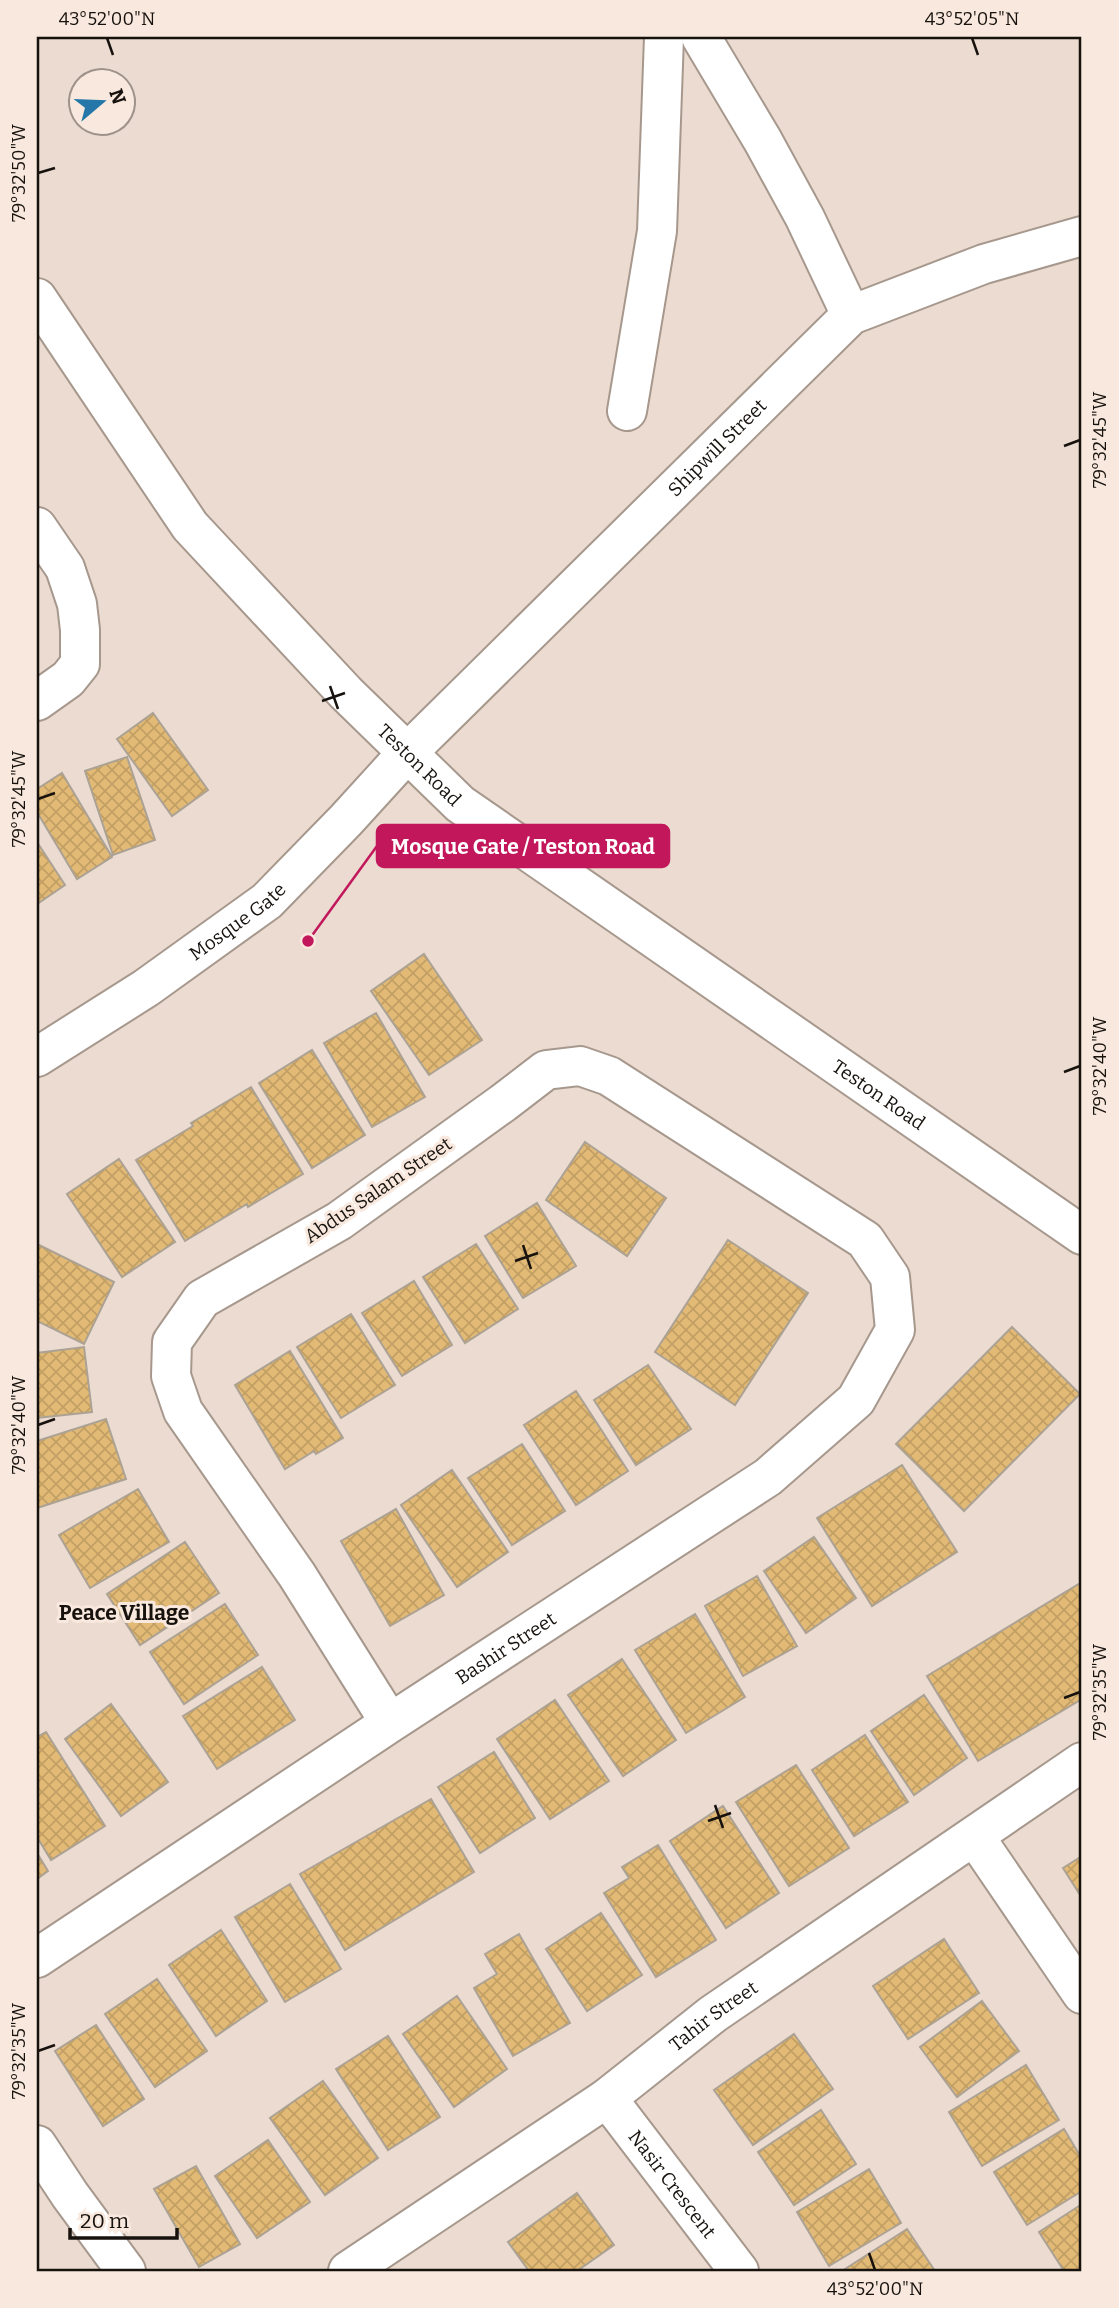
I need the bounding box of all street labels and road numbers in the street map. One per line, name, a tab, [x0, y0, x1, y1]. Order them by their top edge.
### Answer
street label: Shipwill Street	[663, 394, 771, 501]
street label: Teston Road	[373, 719, 466, 811]
street label: Mosque Gate	[184, 878, 290, 965]
street label: Teston Road	[828, 1054, 930, 1134]
street label: Abdus Salam Street	[300, 1132, 456, 1248]
street label: Bashir Street	[451, 1607, 560, 1689]
street label: Tahir Street	[665, 1976, 762, 2056]
street label: Nasir Crescent	[624, 2125, 721, 2243]

